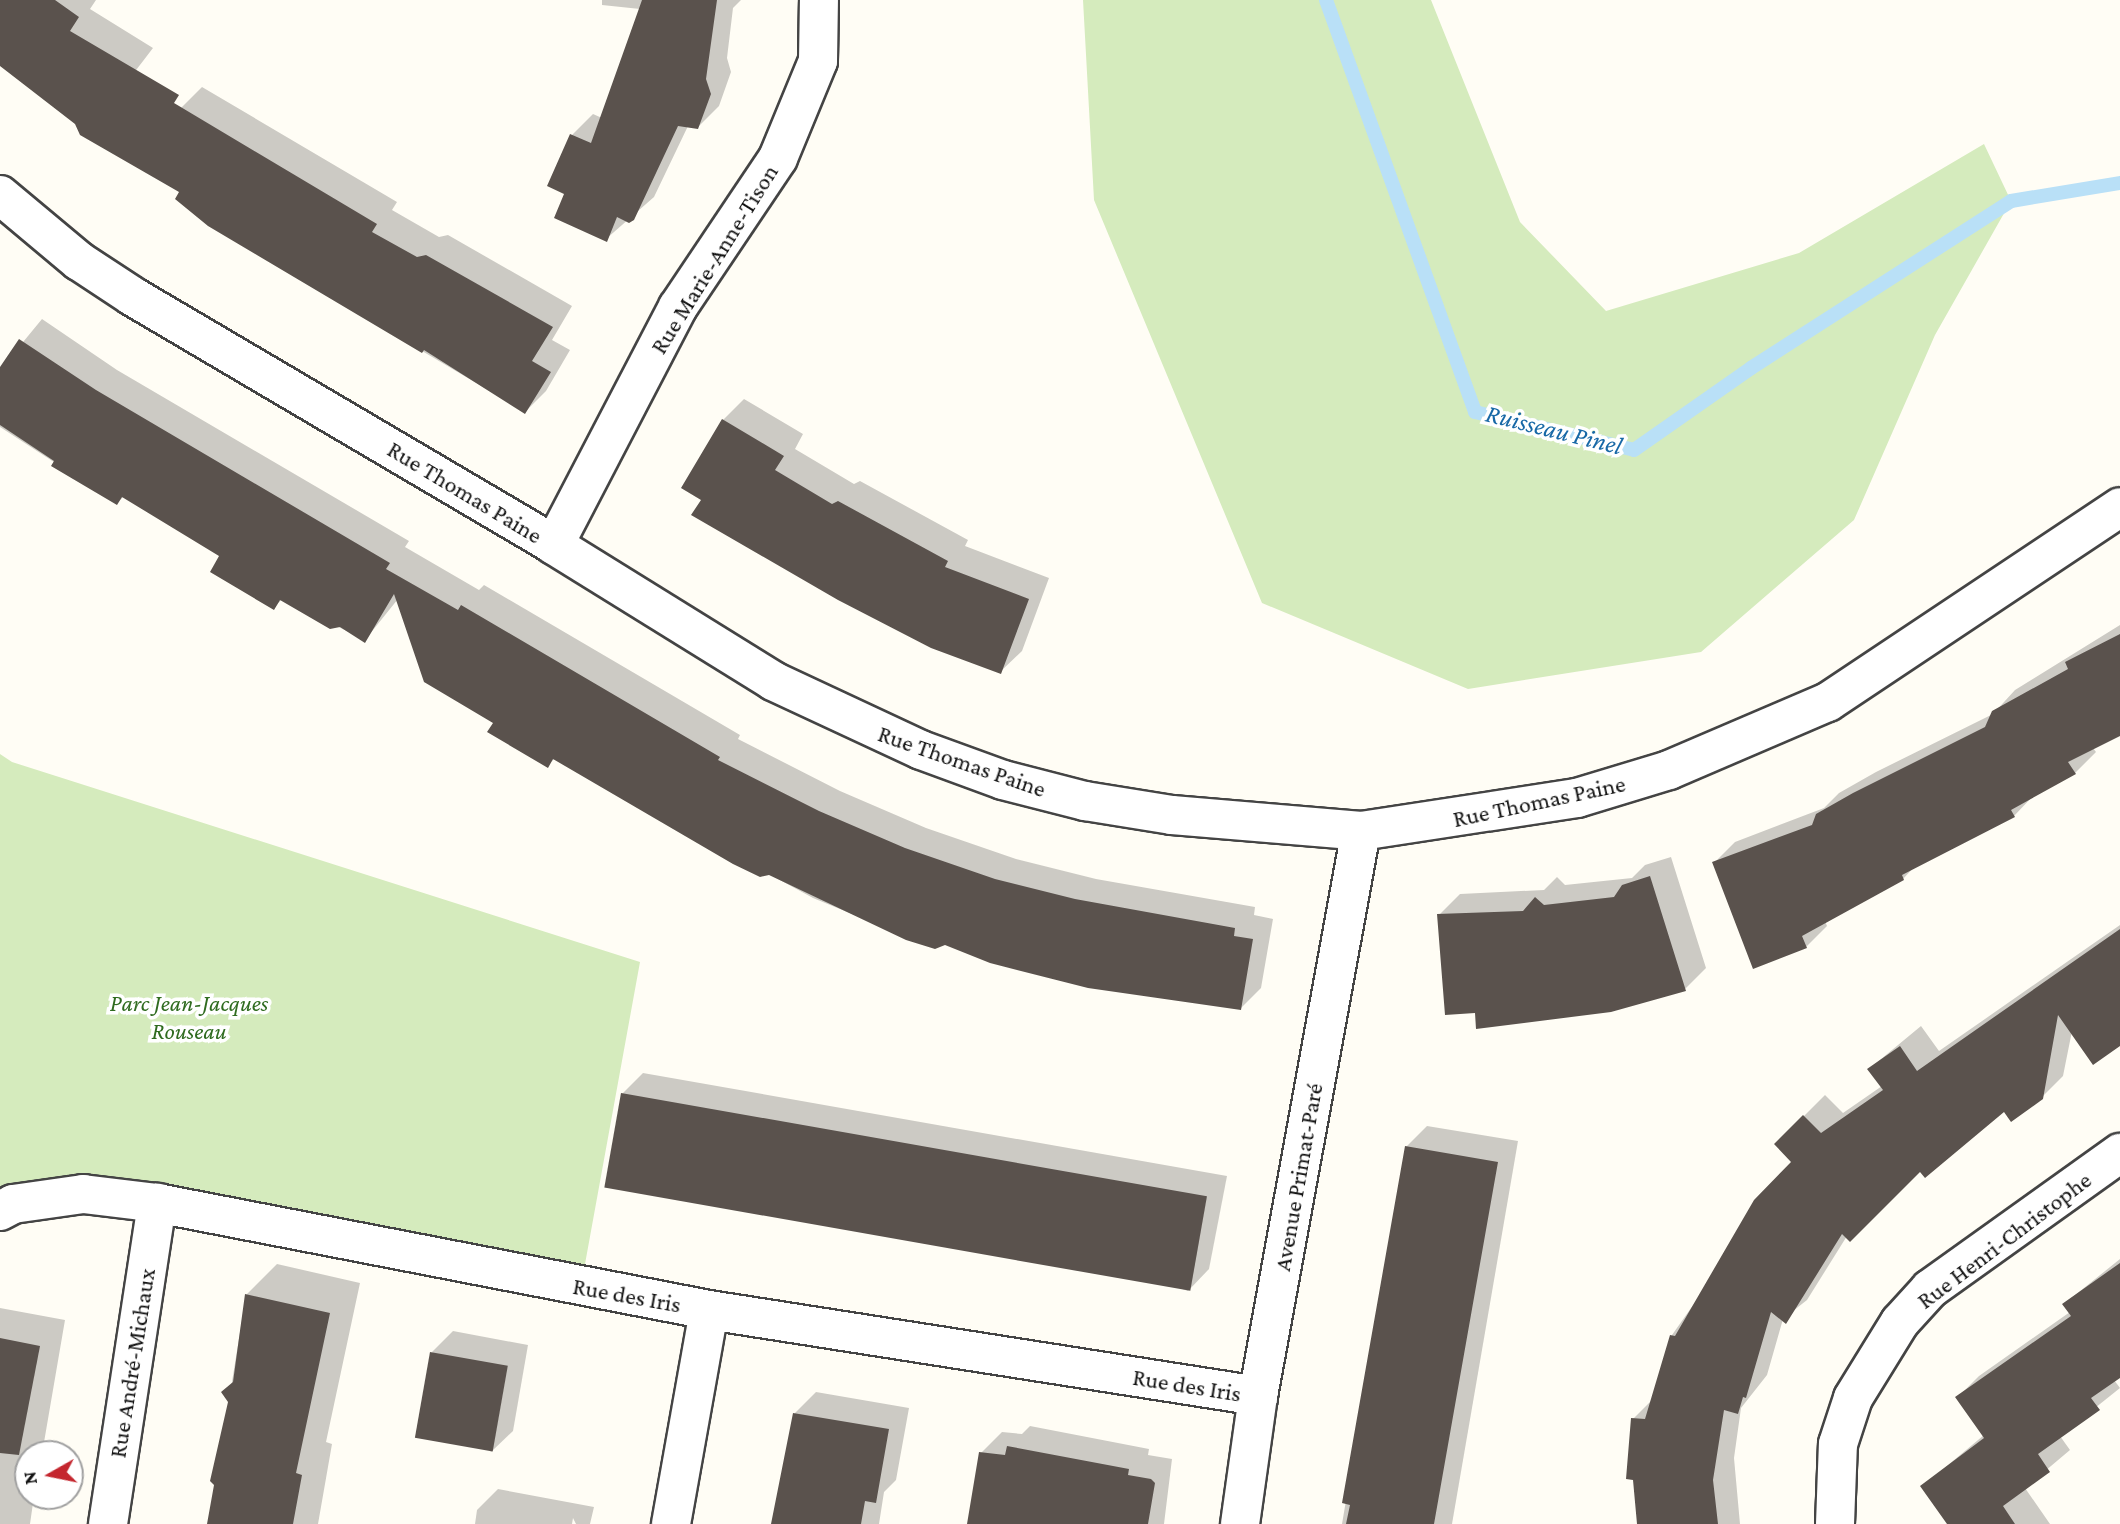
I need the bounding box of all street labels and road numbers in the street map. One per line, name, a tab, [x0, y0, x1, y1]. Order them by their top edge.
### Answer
street label: Rue Marie-Anne-Tison	[644, 159, 784, 359]
street label: Rue Thomas Paine	[382, 434, 548, 550]
street label: Rue Thomas Paine	[874, 719, 1050, 803]
street label: Rue Thomas Paine	[1450, 769, 1628, 833]
street label: Avenue Primat-Paré	[1267, 1081, 1329, 1273]
street label: Rue Henri-Christophe	[1911, 1165, 2097, 1315]
street label: Rue André-Michaux	[103, 1266, 161, 1460]
street label: Rue des Iris	[571, 1271, 683, 1319]
street label: Rue des Iris	[1131, 1362, 1243, 1408]

